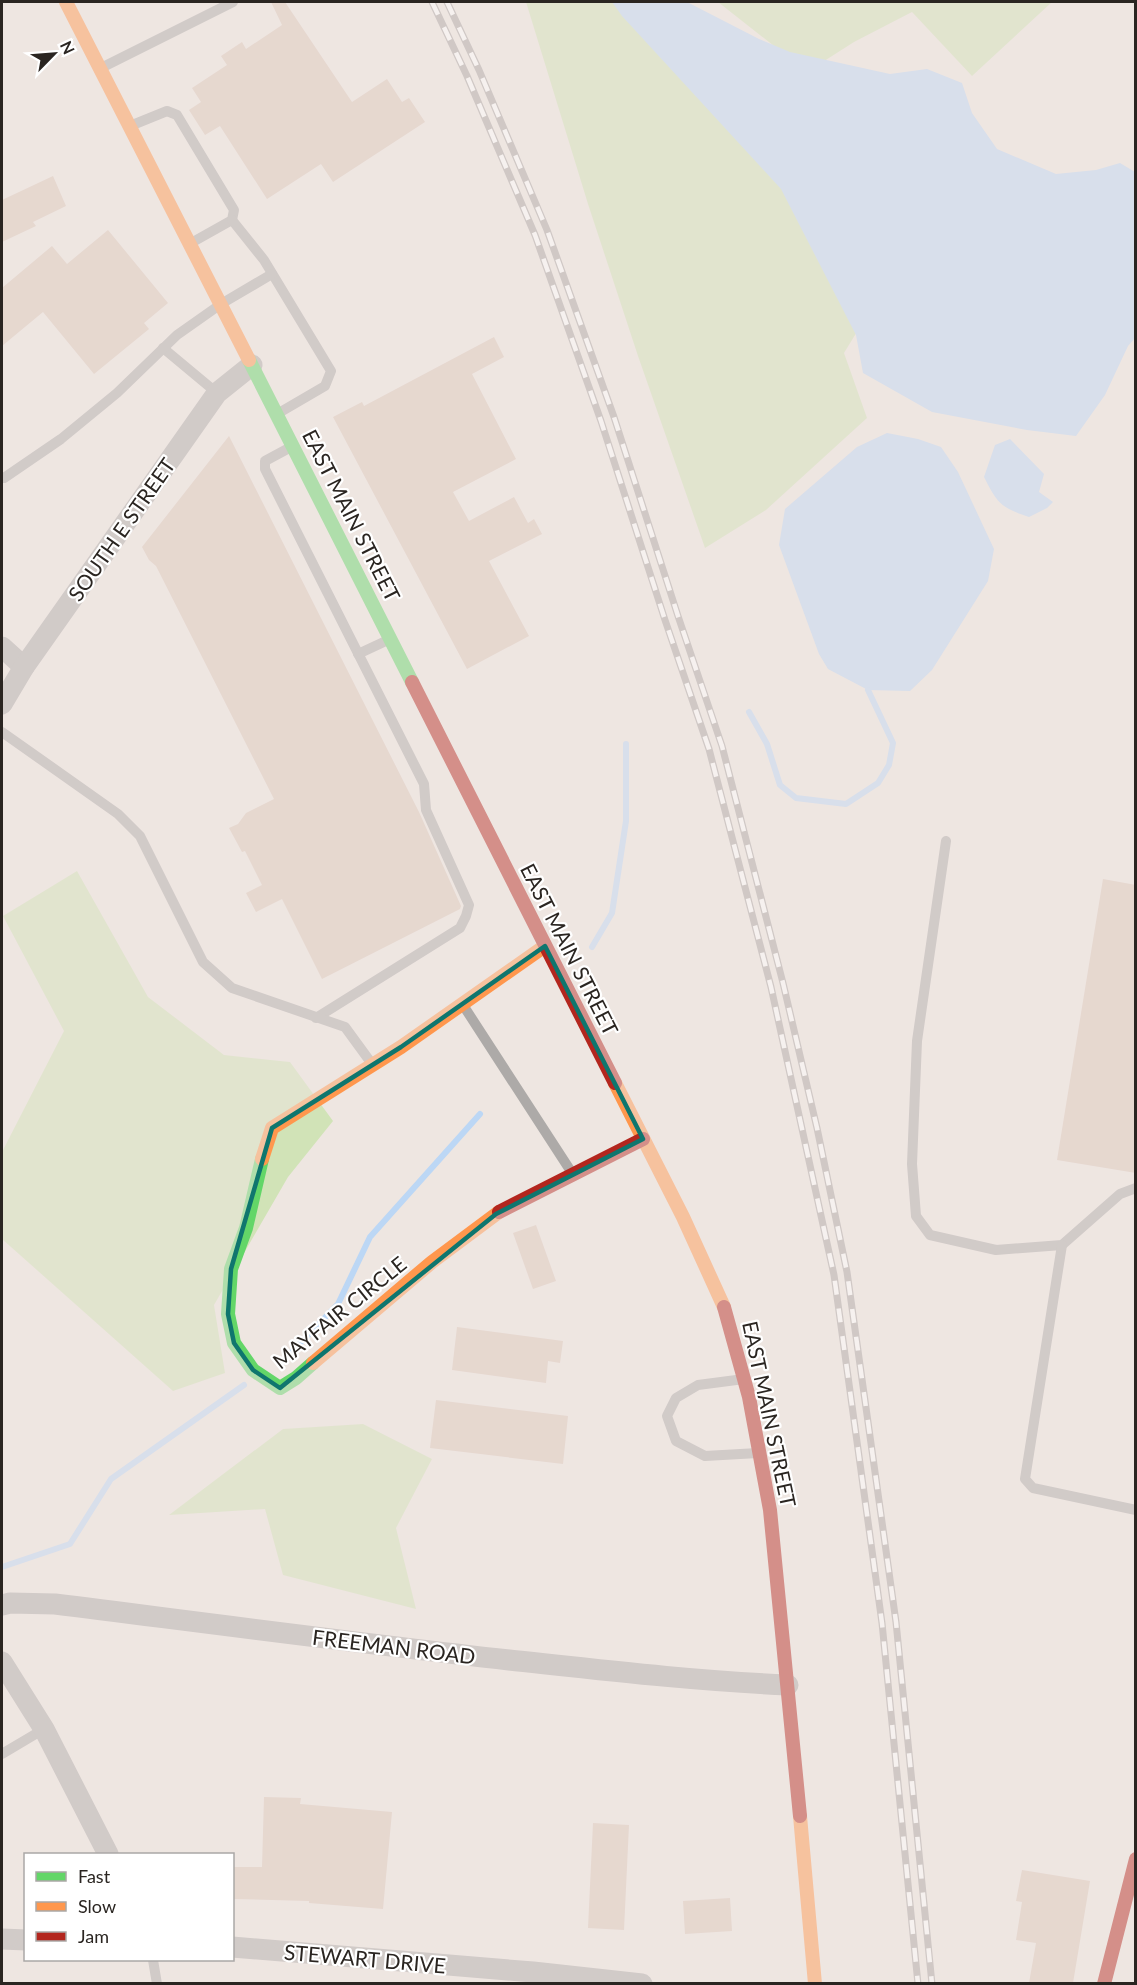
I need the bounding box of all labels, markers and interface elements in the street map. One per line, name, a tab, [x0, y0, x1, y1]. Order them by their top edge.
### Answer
north arrow	[24, 24, 84, 84]
text: N	[57, 38, 79, 57]
street label: EAST MAIN STREET	[298, 425, 406, 606]
street label: SOUTH E STREET	[62, 452, 180, 605]
street label: EAST MAIN STREET	[516, 859, 624, 1040]
street label: MAYFAIR CIRCLE	[267, 1251, 411, 1373]
street label: EAST MAIN STREET	[738, 1319, 802, 1510]
street label: FREEMAN ROAD	[311, 1624, 477, 1668]
legend	[24, 1853, 234, 1961]
text: Fast	[78, 1865, 111, 1887]
text: Slow	[78, 1895, 116, 1917]
text: Jam	[78, 1925, 109, 1947]
street label: STEWART DRIVE	[283, 1938, 447, 1978]

